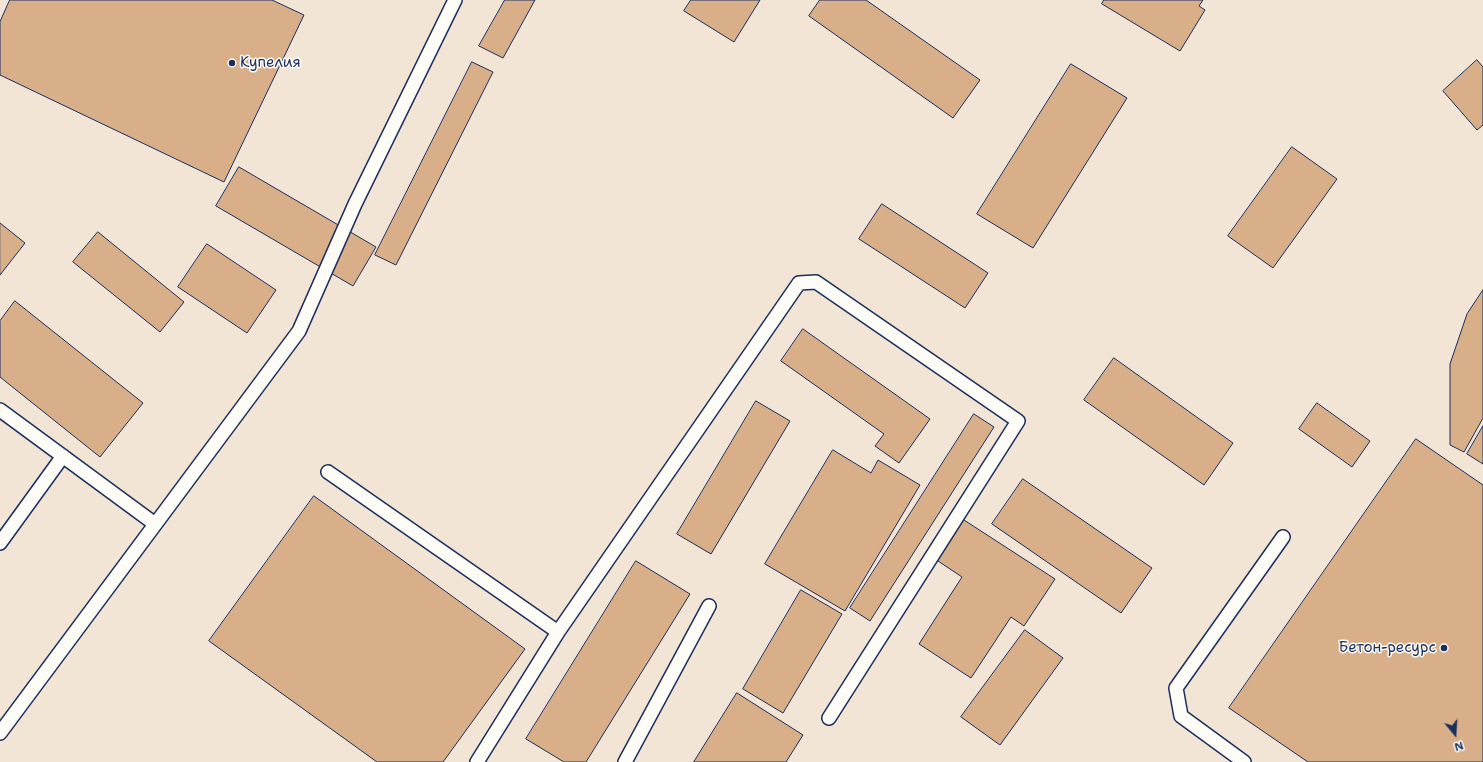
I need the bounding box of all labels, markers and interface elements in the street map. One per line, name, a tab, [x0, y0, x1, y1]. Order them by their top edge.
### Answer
place label: Купелия	[240, 54, 301, 72]
marker: Купелия	[227, 58, 237, 68]
place label: Бетон-ресурс	[1339, 639, 1436, 657]
marker: Бетон-ресурс	[1439, 643, 1449, 653]
north arrow	[1435, 714, 1475, 754]
text: N	[1452, 737, 1465, 754]

